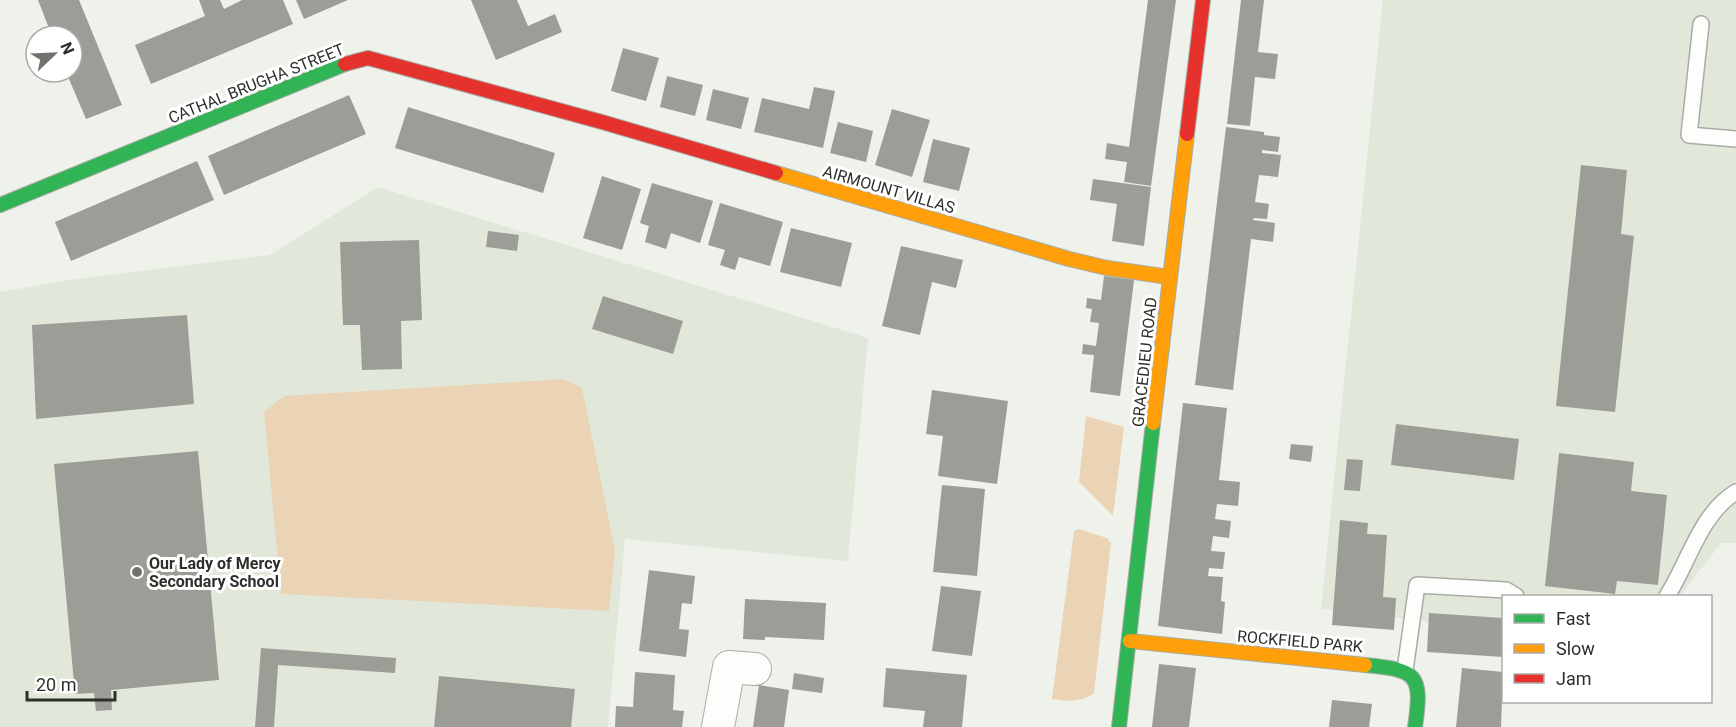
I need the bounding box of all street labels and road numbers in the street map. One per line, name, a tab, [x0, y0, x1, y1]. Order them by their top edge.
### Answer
street label: CATHAL BRUGHA STREET	[166, 39, 347, 127]
street label: AIRMOUNT VILLAS	[821, 162, 957, 217]
street label: GRACEDIEU ROAD	[1128, 296, 1161, 428]
street label: ROCKFIELD PARK	[1236, 627, 1365, 657]

